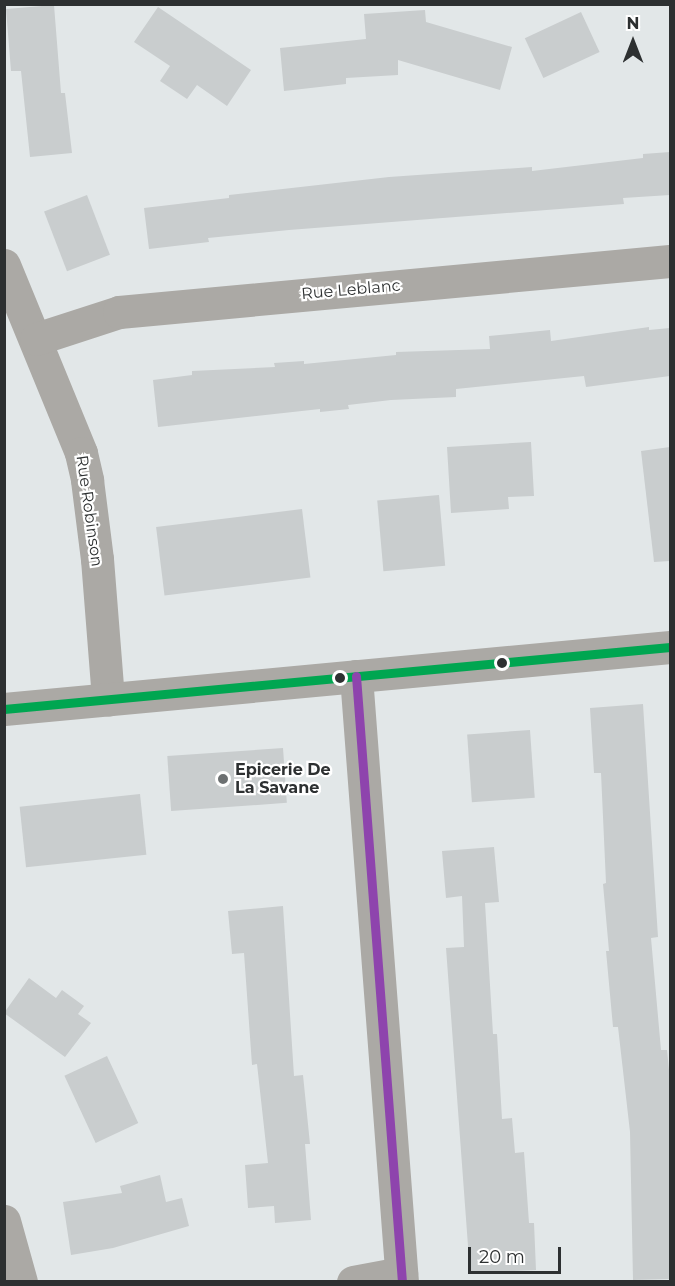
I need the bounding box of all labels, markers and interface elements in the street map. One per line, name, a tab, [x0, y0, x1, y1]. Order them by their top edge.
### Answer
north arrow	[603, 12, 663, 72]
text: N	[627, 14, 639, 33]
street label: Rue Leblanc	[301, 276, 401, 304]
street label: Rue Robinson	[72, 454, 106, 568]
unlabelled marker	[496, 657, 508, 669]
unlabelled marker	[334, 672, 346, 684]
place label: Epicerie De La Savane	[235, 760, 331, 798]
marker: Epicerie De La Savane	[216, 772, 230, 786]
scale bar	[471, 1235, 564, 1273]
text: 20 m	[479, 1246, 525, 1268]

